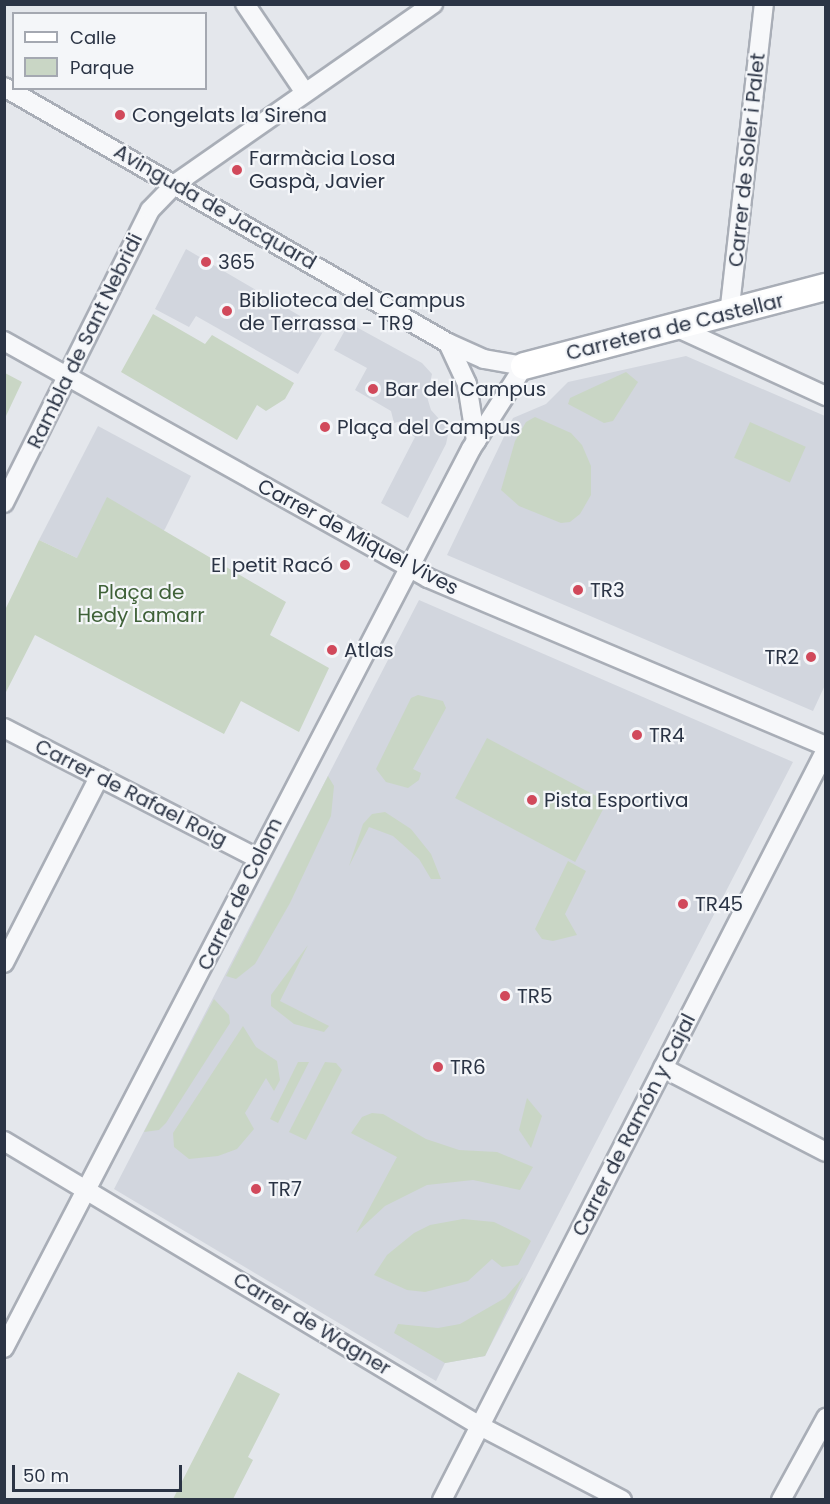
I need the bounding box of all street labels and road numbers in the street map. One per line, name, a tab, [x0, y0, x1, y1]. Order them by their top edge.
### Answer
street label: Carrer de Soler i Palet	[724, 52, 770, 268]
street label: Avinguda de Jacquard	[110, 139, 320, 275]
street label: Rambla de Sant Nebridi	[22, 230, 148, 452]
street label: Carretera de Castellar	[564, 288, 786, 366]
street label: Carrer de Miquel Vives	[253, 474, 463, 600]
street label: Carrer de Rafael Roig	[31, 734, 231, 852]
street label: Carrer de Colom	[193, 814, 287, 974]
street label: Carrer de Ramón y Cajal	[567, 1010, 701, 1240]
street label: Carrer de Wagner	[229, 1267, 395, 1381]

